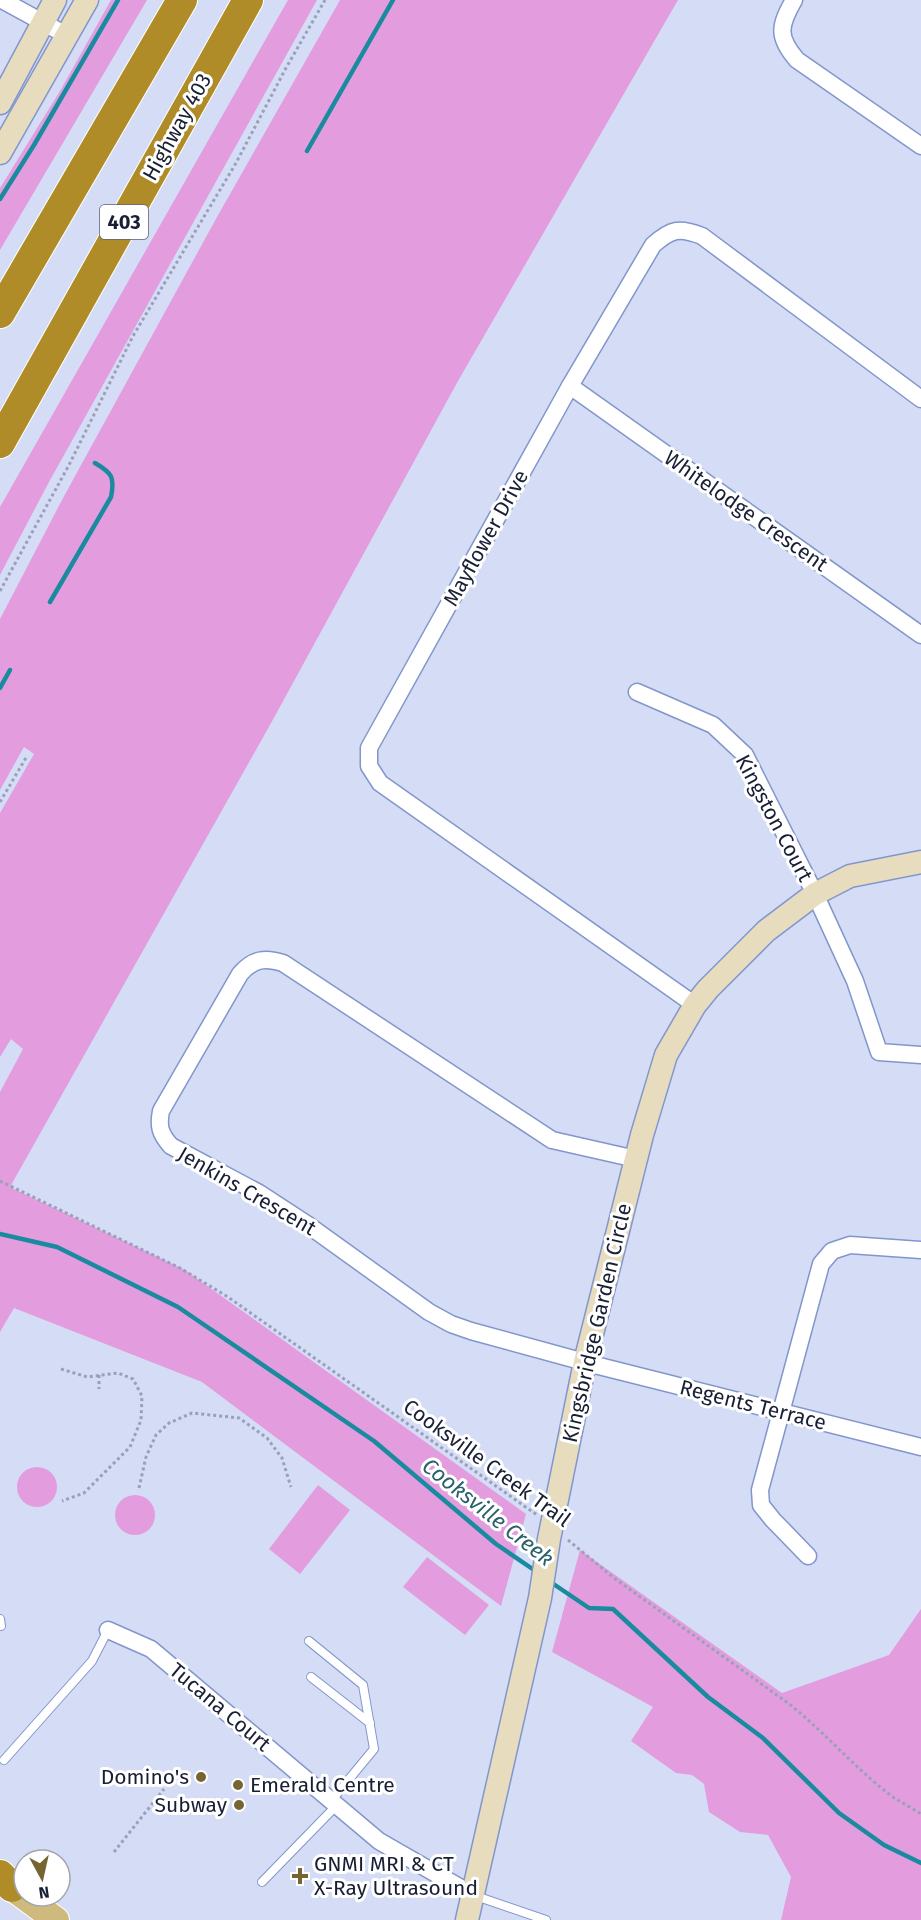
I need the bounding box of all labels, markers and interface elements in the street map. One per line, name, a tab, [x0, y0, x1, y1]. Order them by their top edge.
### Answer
street label: Highway 403	[137, 69, 217, 185]
road number: 403	[100, 205, 148, 239]
street label: Whitelodge Crescent	[659, 445, 833, 577]
street label: Mayflower Drive	[438, 465, 534, 611]
street label: Kingston Court	[730, 750, 819, 886]
street label: Jenkins Crescent	[173, 1141, 321, 1241]
street label: Kingsbridge Garden Circle	[557, 1201, 637, 1445]
street label: Regents Terrace	[677, 1374, 829, 1436]
street label: Cooksville Creek Trail	[398, 1394, 576, 1532]
water label: Cooksville Creek	[417, 1452, 559, 1572]
street label: Tucana Court	[164, 1657, 276, 1757]
place label: Domino's	[101, 1764, 189, 1790]
marker: Domino's	[194, 1770, 208, 1784]
place label: Emerald Centre	[250, 1772, 395, 1798]
marker: Emerald Centre	[231, 1778, 245, 1792]
place label: Subway	[155, 1792, 228, 1818]
marker: Subway	[232, 1798, 246, 1812]
north arrow	[12, 1848, 72, 1908]
place label: GNMI MRI & CT X-Ray Ultrasound	[314, 1851, 478, 1901]
marker: GNMI MRI & CT X-Ray Ultrasound	[291, 1867, 309, 1885]
text: N	[37, 1882, 51, 1903]

